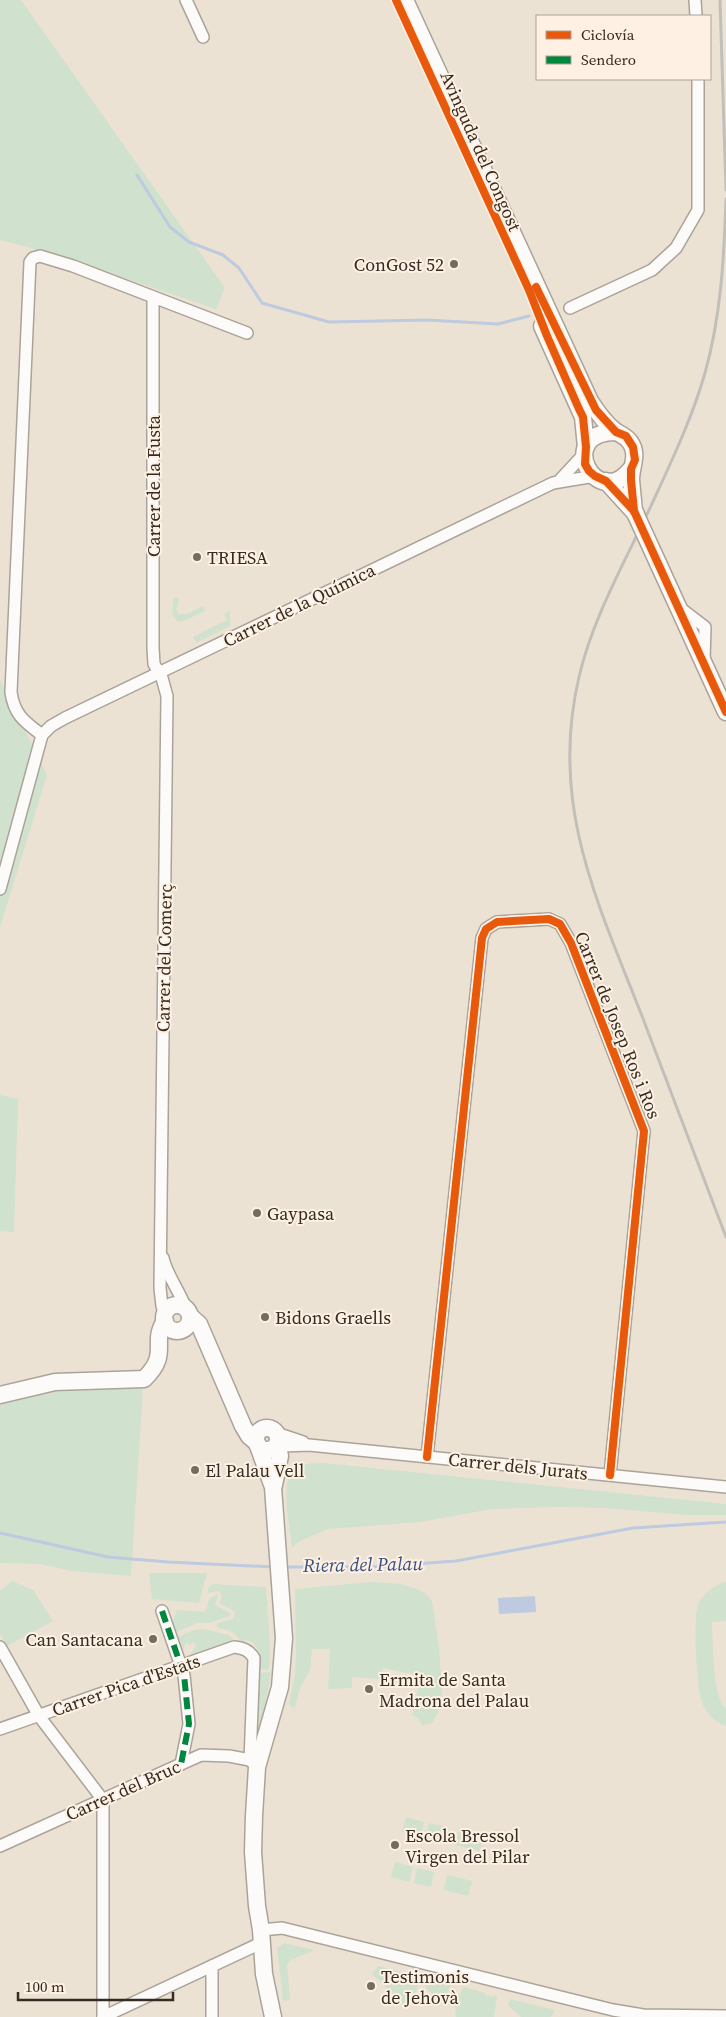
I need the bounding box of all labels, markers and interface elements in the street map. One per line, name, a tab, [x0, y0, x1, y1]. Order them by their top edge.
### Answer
legend	[536, 15, 711, 80]
text: Ciclovía	[581, 24, 635, 45]
text: Sendero	[581, 49, 636, 70]
street label: Avinguda del Congost	[434, 67, 528, 235]
place label: ConGost 52	[354, 252, 444, 277]
marker: ConGost 52	[448, 258, 460, 270]
street label: Carrer de la Fusta	[141, 414, 166, 557]
place label: TRIESA	[207, 545, 268, 570]
marker: TRIESA	[191, 551, 203, 563]
street label: Carrer de la Química	[219, 557, 380, 653]
street label: Carrer del Comerç	[150, 884, 178, 1032]
street label: Carrer de Josep Ros i Ros	[569, 928, 667, 1123]
place label: Gaypasa	[267, 1201, 335, 1226]
marker: Gaypasa	[251, 1207, 263, 1219]
place label: Bidons Graells	[275, 1305, 391, 1330]
marker: Bidons Graells	[259, 1311, 271, 1323]
street label: Carrer dels Jurats	[447, 1446, 589, 1486]
place label: El Palau Vell	[205, 1458, 304, 1483]
marker: El Palau Vell	[189, 1464, 201, 1476]
water label: Riera del Palau	[302, 1550, 423, 1578]
place label: Can Santacana	[25, 1627, 144, 1652]
marker: Can Santacana	[147, 1633, 159, 1645]
street label: Carrer Pica d'Estats	[49, 1648, 204, 1722]
place label: Ermita de Santa Madrona del Palau	[379, 1667, 529, 1713]
marker: Ermita de Santa Madrona del Palau	[363, 1683, 375, 1695]
street label: Carrer del Bruc	[62, 1753, 185, 1826]
place label: Escola Bressol Virgen del Pilar	[405, 1823, 530, 1869]
marker: Escola Bressol Virgen del Pilar	[389, 1839, 401, 1851]
place label: Testimonis de Jehovà	[381, 1964, 469, 2010]
scale bar	[18, 1970, 172, 2002]
text: 100 m	[25, 1976, 65, 1997]
marker: Testimonis de Jehovà	[365, 1980, 377, 1992]

